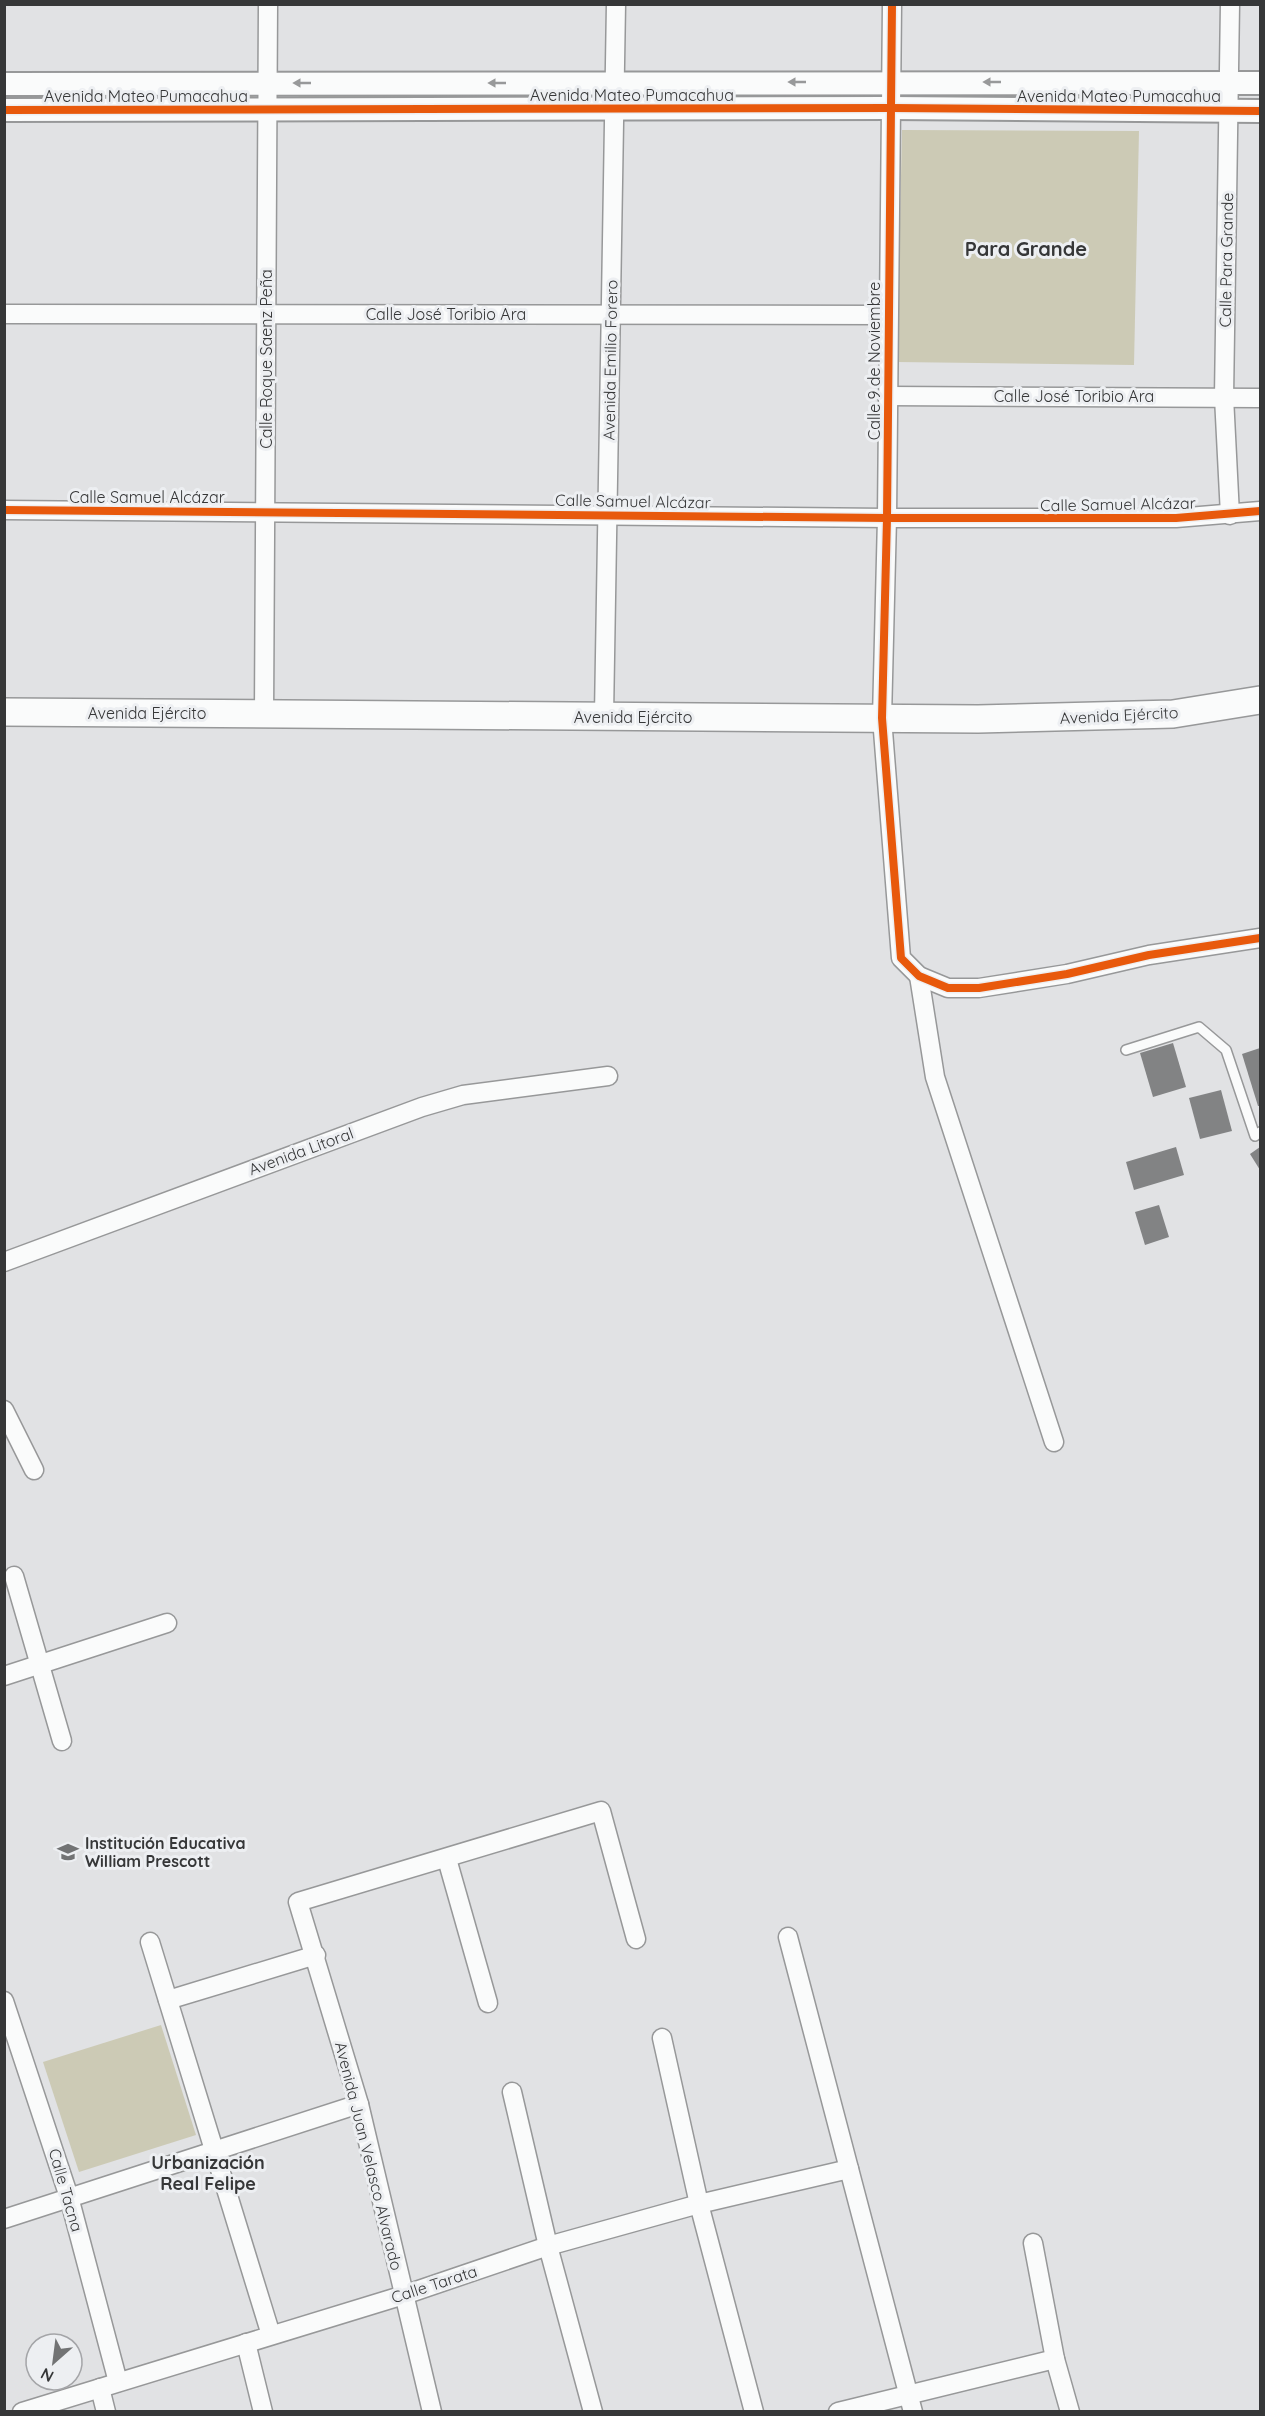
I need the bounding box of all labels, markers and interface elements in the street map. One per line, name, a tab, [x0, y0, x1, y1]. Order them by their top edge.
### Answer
one-way arrow	[788, 77, 807, 87]
one-way arrow	[983, 77, 1002, 87]
one-way arrow	[293, 78, 312, 88]
one-way arrow	[488, 78, 507, 88]
street label: Avenida Mateo Pumacahua	[530, 85, 734, 105]
street label: Avenida Mateo Pumacahua	[44, 86, 248, 106]
street label: Avenida Mateo Pumacahua	[1017, 86, 1221, 106]
street label: Calle Para Grande	[1215, 192, 1237, 328]
district label: Para Grande	[965, 236, 1087, 261]
street label: Calle Roque Saenz Peña	[256, 269, 276, 449]
street label: Avenida Emilio Forero	[599, 279, 621, 441]
street label: Calle 9 de Noviembre	[864, 282, 884, 440]
street label: Calle José Toribio Ara	[366, 304, 526, 324]
street label: Calle José Toribio Ara	[994, 386, 1154, 406]
street label: Calle Samuel Alcázar	[69, 487, 225, 507]
street label: Calle Samuel Alcázar	[555, 490, 711, 512]
street label: Calle Samuel Alcázar	[1040, 493, 1196, 515]
street label: Avenida Ejército	[1059, 702, 1179, 728]
street label: Avenida Ejército	[88, 703, 206, 723]
street label: Avenida Ejército	[574, 707, 692, 727]
street label: Avenida Litoral	[246, 1123, 356, 1179]
place label: Institución Educativa William Prescott	[85, 1833, 245, 1871]
school or university icon: Institución Educativa William Prescott	[56, 1840, 80, 1864]
street label: Avenida Juan Velasco Alvarado	[331, 2040, 407, 2272]
street label: Calle Tacna	[45, 2146, 87, 2234]
district label: Urbanización Real Felipe	[151, 2151, 265, 2195]
street label: Calle Tarata	[388, 2261, 480, 2307]
north arrow	[24, 2332, 84, 2392]
text: N	[37, 2364, 57, 2387]

